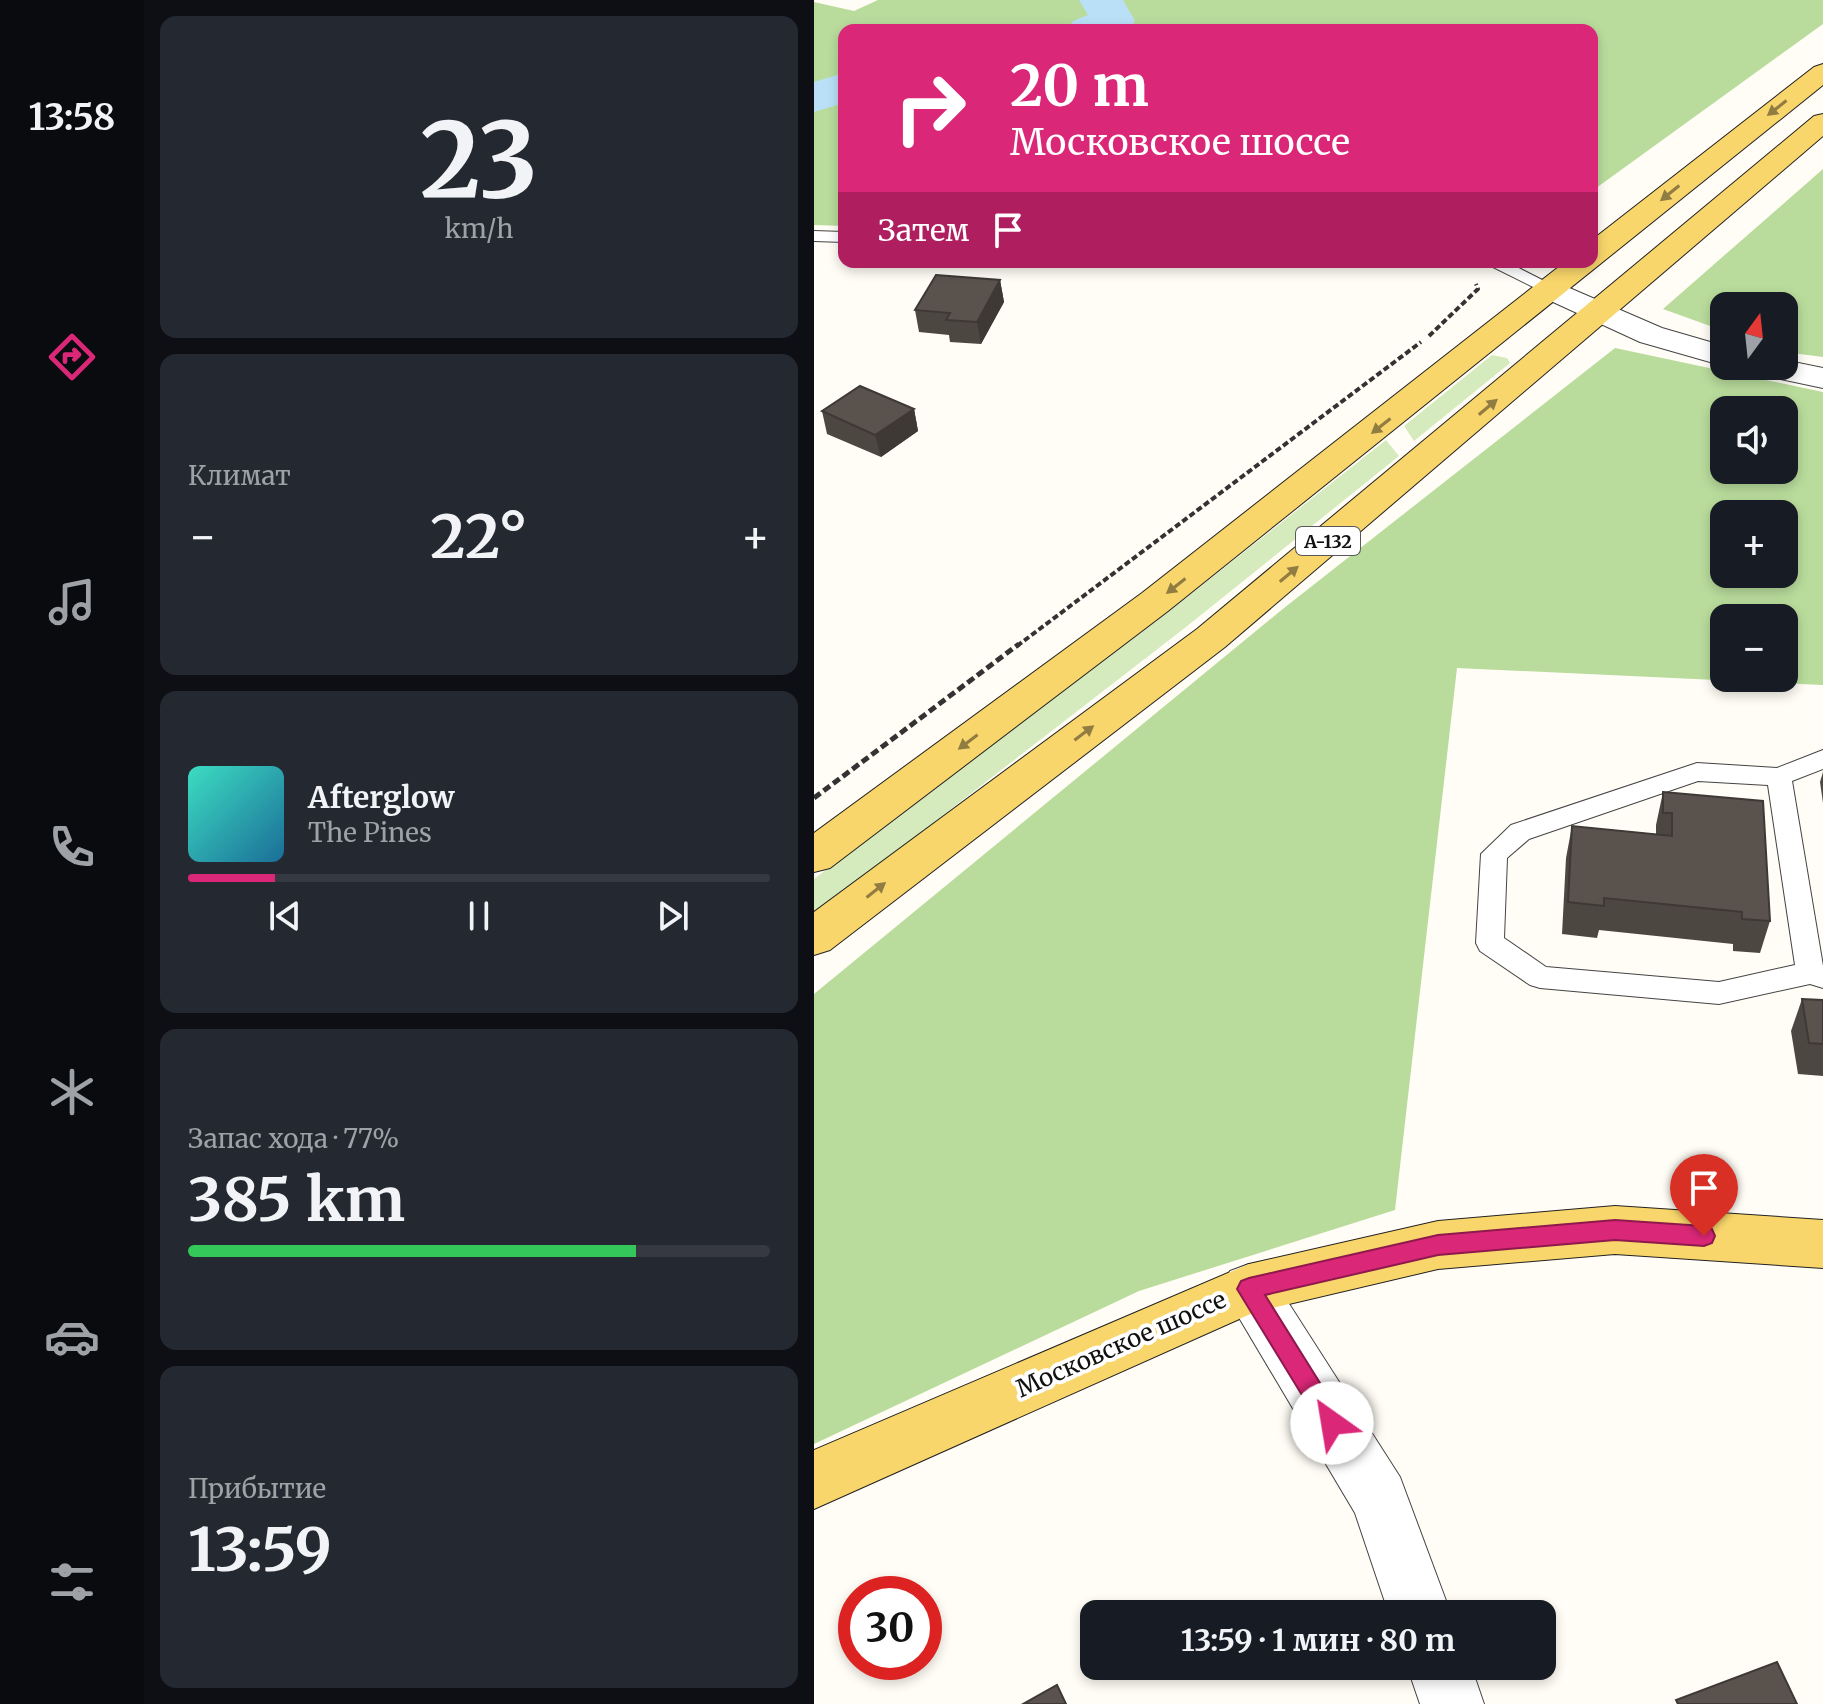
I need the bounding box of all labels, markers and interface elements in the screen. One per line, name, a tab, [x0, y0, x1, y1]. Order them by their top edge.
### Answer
text: 20 m	[1010, 51, 1149, 121]
icon: right	[878, 56, 982, 160]
text: 13:58	[29, 95, 115, 140]
text: 23	[420, 95, 538, 225]
one-way arrow	[1767, 99, 1787, 115]
text: Московское шоссе	[1010, 120, 1350, 165]
one-way arrow	[1660, 184, 1680, 200]
icon: arrive	[986, 208, 1030, 252]
text: Затем	[878, 211, 970, 249]
text: km/h	[445, 212, 513, 245]
north arrow	[1710, 292, 1798, 380]
map controls	[1710, 292, 1798, 692]
icon: directions	[44, 329, 100, 385]
button: sound	[1710, 396, 1798, 484]
one-way arrow	[1478, 399, 1498, 416]
one-way arrow	[1371, 417, 1391, 433]
text: Климат	[188, 459, 291, 492]
text: 22°	[430, 499, 528, 574]
button: +	[1710, 500, 1798, 588]
text: −	[188, 509, 217, 564]
text: +	[741, 509, 770, 564]
road number: А-132	[1296, 527, 1360, 555]
one-way arrow	[1278, 566, 1298, 583]
icon: music	[44, 574, 100, 630]
one-way arrow	[1166, 577, 1187, 593]
button: −	[1710, 604, 1798, 692]
one-way arrow	[1073, 726, 1094, 742]
one-way arrow	[958, 733, 979, 749]
text: Afterglow	[308, 778, 455, 816]
text: The Pines	[308, 816, 432, 849]
icon: phone	[44, 819, 100, 875]
one-way arrow	[866, 882, 886, 898]
icon: previous	[263, 894, 307, 938]
icon: pause	[457, 894, 501, 938]
icon: next	[651, 894, 695, 938]
icon: climate	[44, 1064, 100, 1120]
text: Запас хода · 77%	[188, 1122, 399, 1155]
pin	[1670, 1154, 1738, 1236]
text: 385 km	[188, 1162, 405, 1237]
icon: arrive	[1682, 1166, 1726, 1210]
street label: Московское шоссе	[1011, 1284, 1231, 1404]
icon: car	[44, 1309, 100, 1365]
position arrow	[1290, 1381, 1374, 1465]
text: Прибытие	[188, 1472, 326, 1505]
text: 13:59	[188, 1512, 332, 1587]
icon: filters	[44, 1554, 100, 1610]
speed limit sign: 30	[838, 1576, 942, 1680]
text: 13:59 · 1 мин · 80 m	[1181, 1621, 1455, 1659]

